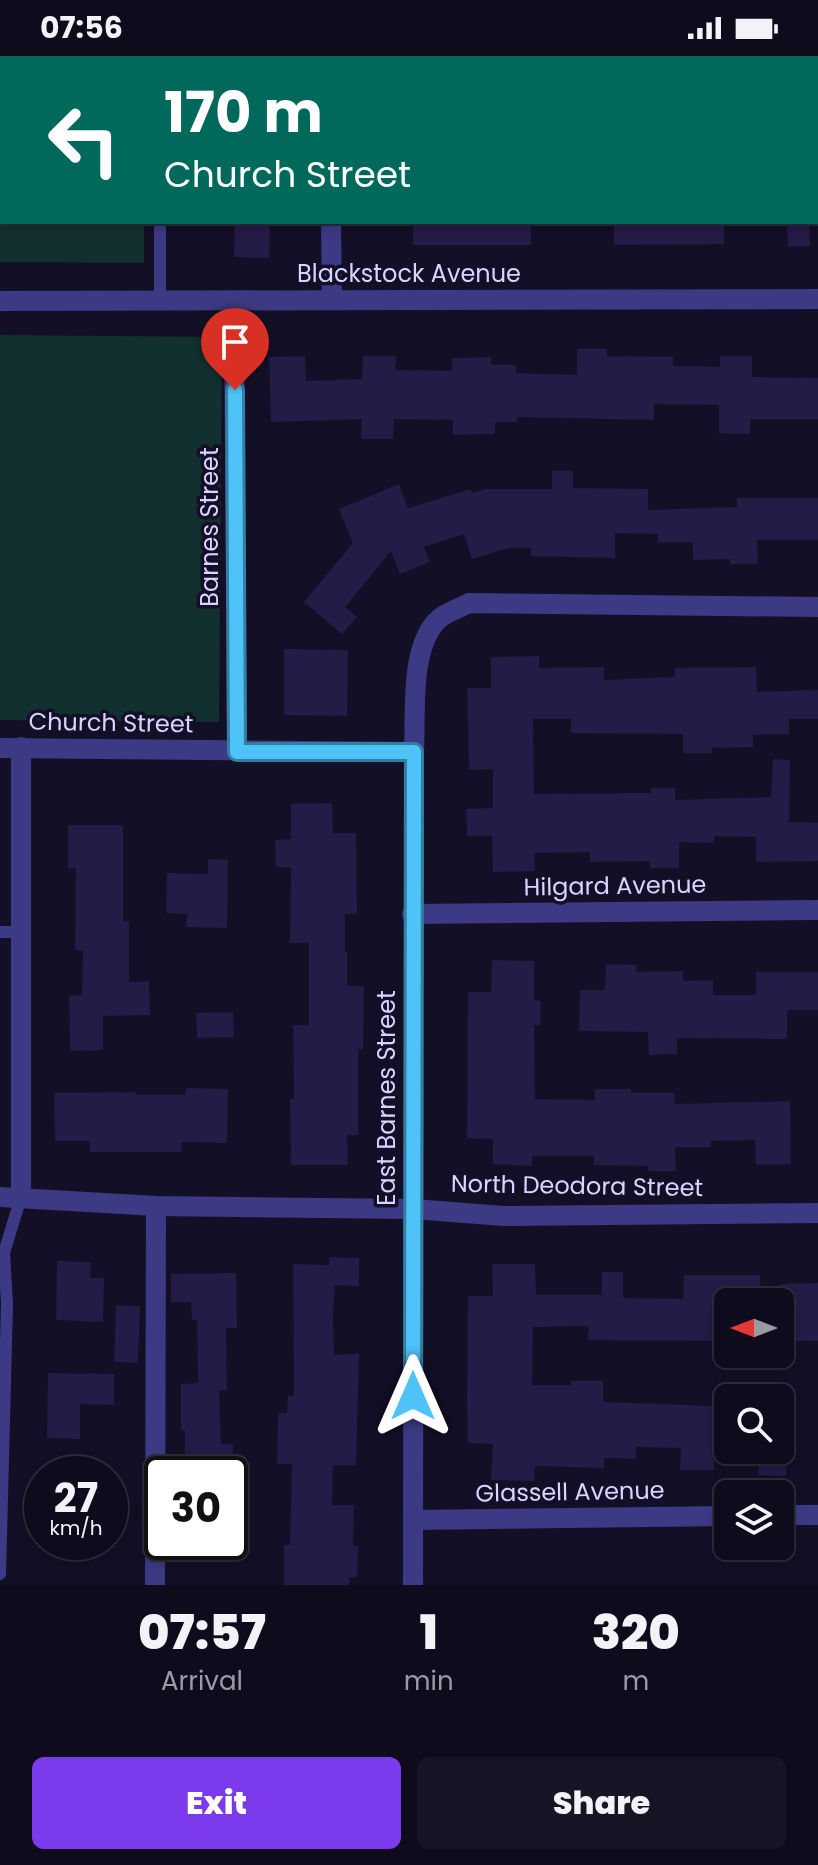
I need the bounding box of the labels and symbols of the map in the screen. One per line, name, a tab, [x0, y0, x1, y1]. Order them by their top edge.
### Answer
street label: Blackstock Avenue	[297, 257, 521, 290]
pin	[201, 308, 269, 390]
street label: Barnes Street	[193, 447, 226, 607]
street label: Church Street	[28, 705, 194, 740]
street label: Hilgard Avenue	[523, 867, 707, 904]
street label: East Barnes Street	[370, 990, 403, 1206]
street label: North Deodora Street	[451, 1167, 703, 1204]
north arrow	[714, 1288, 794, 1368]
position arrow	[371, 1354, 455, 1438]
speed limit sign: 30	[144, 1456, 248, 1560]
street label: Glassell Avenue	[475, 1473, 665, 1510]

